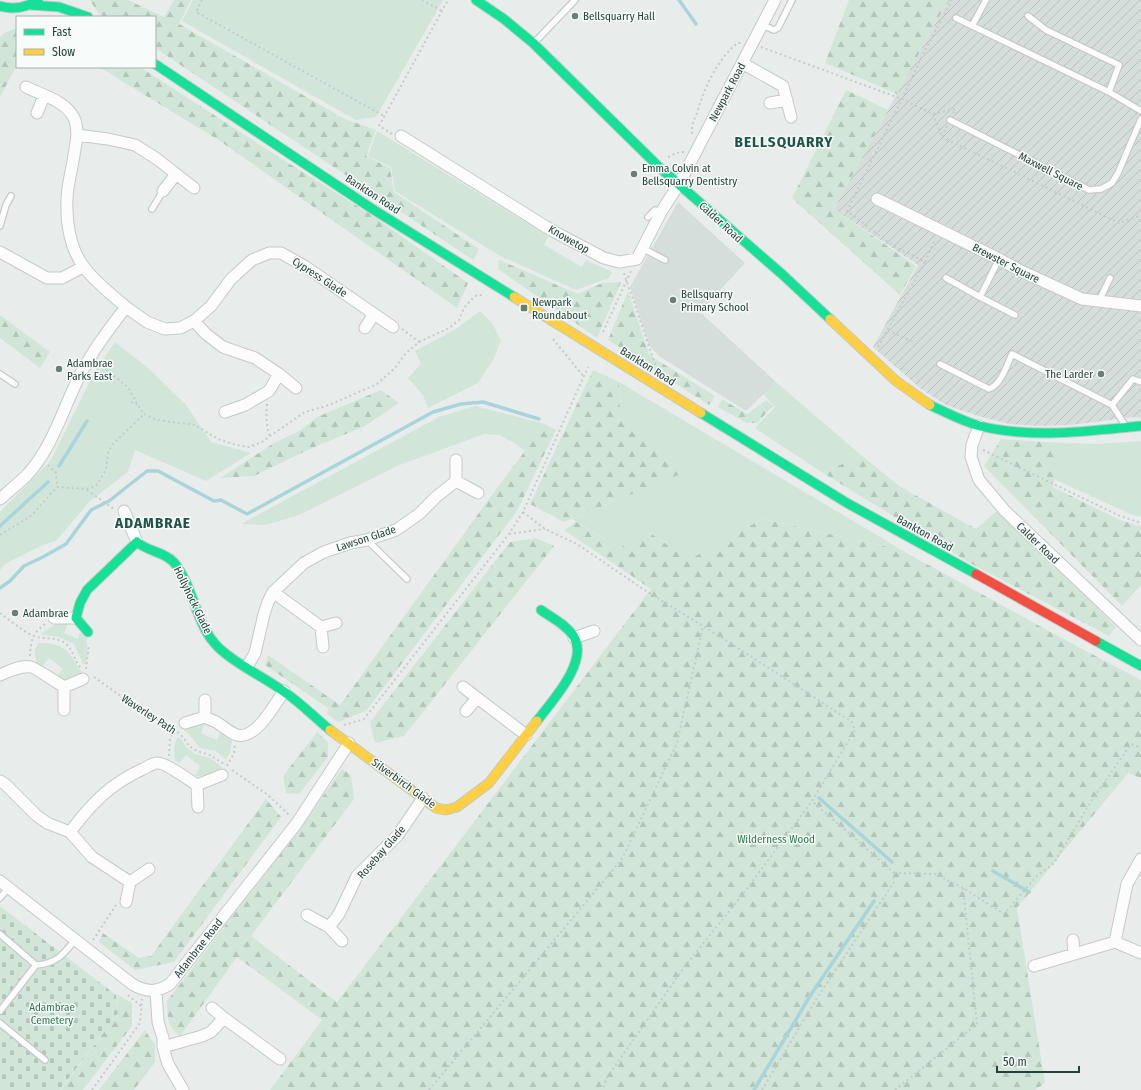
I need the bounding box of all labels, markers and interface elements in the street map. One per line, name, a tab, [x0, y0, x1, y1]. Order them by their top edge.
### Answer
place label: Bellsquarry Hall	[583, 10, 655, 23]
marker: Bellsquarry Hall	[570, 11, 580, 21]
legend	[16, 16, 156, 68]
text: Fast	[52, 25, 71, 39]
text: Slow	[52, 45, 75, 59]
street label: Newpark Road	[706, 61, 748, 124]
district label: BELLSQUARRY	[735, 133, 833, 151]
street label: Maxwell Square	[1016, 150, 1085, 193]
place label: Emma Colvin at Bellsquarry Dentistry	[642, 162, 737, 188]
marker: Emma Colvin at Bellsquarry Dentistry	[629, 169, 639, 179]
street label: Bankton Road	[343, 172, 403, 217]
street label: Calder Road	[696, 199, 745, 245]
street label: Knowetop	[546, 223, 592, 256]
street label: Brewster Square	[970, 241, 1042, 286]
street label: Cypress Glade	[290, 255, 349, 300]
place label: Bellsquarry Primary School	[681, 288, 749, 314]
marker: Bellsquarry Primary School	[668, 295, 678, 305]
place label: Newpark Roundabout	[532, 296, 588, 322]
marker: Newpark Roundabout	[519, 303, 529, 313]
street label: Bankton Road	[618, 344, 678, 389]
place label: Adambrae Parks East	[67, 357, 113, 383]
marker: Adambrae Parks East	[54, 364, 64, 374]
place label: The Larder	[1045, 368, 1093, 381]
marker: The Larder	[1096, 369, 1106, 379]
street label: Bankton Road	[894, 513, 955, 554]
district label: ADAMBRAE	[114, 514, 191, 532]
street label: Calder Road	[1014, 520, 1062, 567]
street label: Lawson Glade	[335, 523, 398, 554]
street label: Hollyhock Glade	[171, 565, 214, 636]
place label: Adambrae	[23, 607, 69, 620]
marker: Adambrae	[10, 608, 20, 618]
street label: Waverley Path	[119, 692, 179, 737]
street label: Silverbirch Glade	[369, 756, 438, 811]
street label: Rosebay Glade	[355, 823, 408, 882]
park label: Wilderness Wood	[737, 833, 815, 846]
street label: Adambrae Road	[171, 916, 225, 980]
park label: Adambrae Cemetery	[29, 1001, 75, 1027]
scale bar	[997, 1048, 1079, 1074]
text: 50 m	[1003, 1055, 1027, 1069]

